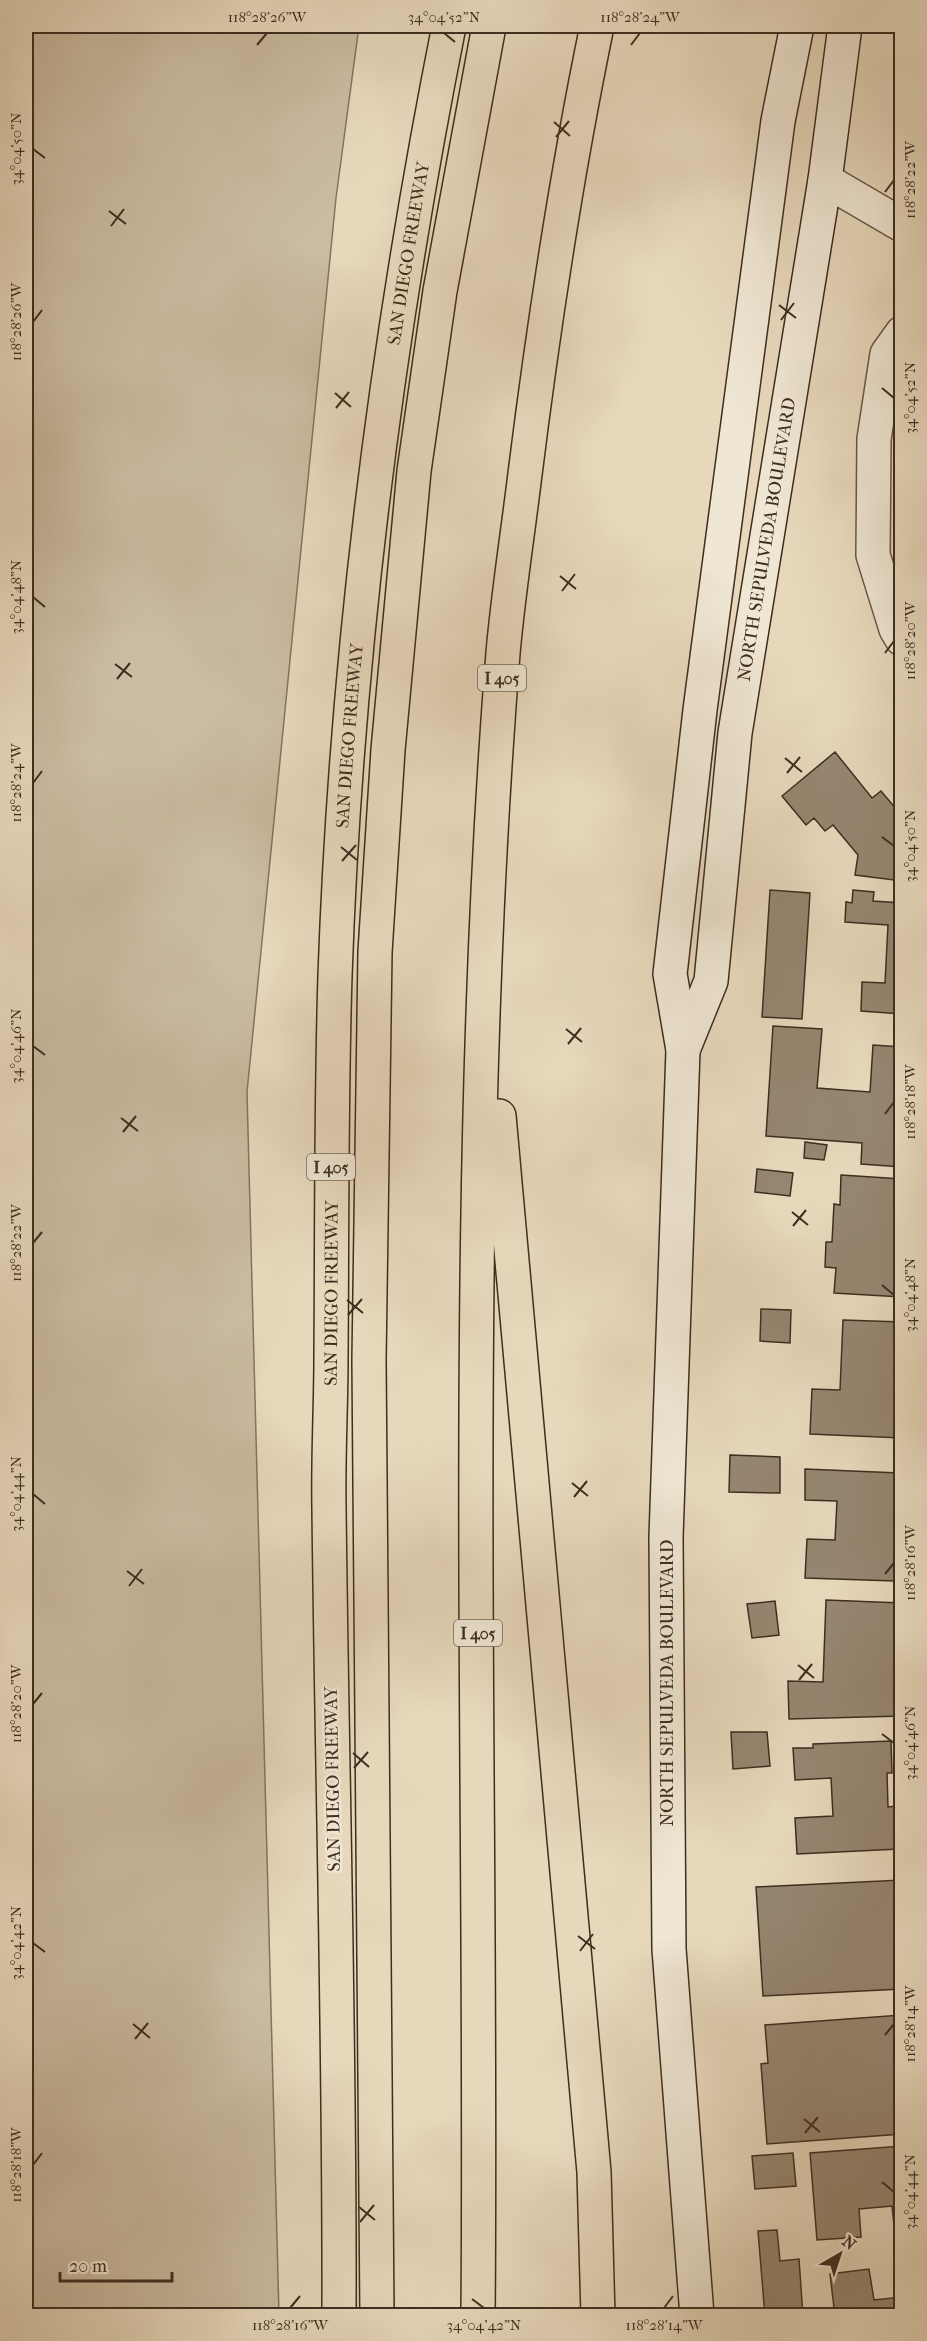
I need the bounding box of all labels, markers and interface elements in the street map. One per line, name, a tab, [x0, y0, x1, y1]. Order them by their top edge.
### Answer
text: 118°28'26"W	[228, 8, 308, 26]
text: 34°04'52"N	[408, 8, 481, 26]
text: 118°28'24"W	[600, 8, 681, 26]
text: 34°04'50"N	[7, 112, 25, 185]
text: 118°28'22"W	[901, 140, 919, 219]
street label: SAN DIEGO FREEWAY	[383, 159, 434, 346]
text: 118°28'26"W	[7, 281, 25, 361]
text: 34°04'52"N	[901, 361, 919, 434]
street label: NORTH SEPULVEDA BOULEVARD	[733, 396, 800, 683]
text: 34°04'48"N	[7, 559, 25, 634]
text: 118°28'20"W	[901, 600, 919, 680]
street label: SAN DIEGO FREEWAY	[332, 641, 368, 829]
road number: I 405	[478, 665, 526, 691]
text: 118°28'24"W	[7, 742, 25, 823]
text: 34°04'50"N	[901, 809, 919, 882]
text: 34°04'46"N	[7, 1008, 25, 1083]
text: 118°28'18"W	[901, 1063, 919, 1140]
road number: I 405	[307, 1154, 355, 1180]
street label: SAN DIEGO FREEWAY	[320, 1200, 342, 1386]
text: 118°28'22"W	[7, 1203, 25, 1282]
text: 34°04'48"N	[901, 1257, 919, 1332]
text: 34°04'44"N	[7, 1456, 25, 1532]
text: 118°28'16"W	[901, 1524, 919, 1601]
street label: NORTH SEPULVEDA BOULEVARD	[657, 1539, 678, 1827]
road number: I 405	[454, 1620, 502, 1646]
text: 118°28'20"W	[7, 1663, 25, 1743]
street label: SAN DIEGO FREEWAY	[321, 1685, 345, 1872]
text: 34°04'46"N	[901, 1705, 919, 1780]
text: 34°04'42"N	[7, 1905, 25, 1980]
text: 118°28'14"W	[901, 1984, 919, 2062]
text: 118°28'18"W	[7, 2126, 25, 2203]
text: 34°04'44"N	[901, 2154, 919, 2230]
north arrow	[810, 2224, 870, 2284]
text: N	[838, 2232, 860, 2254]
scale bar	[60, 2245, 172, 2283]
text: 20 m	[69, 2256, 107, 2277]
text: 118°28'16"W	[252, 2316, 329, 2334]
text: 34°04'42"N	[447, 2316, 522, 2334]
text: 118°28'14"W	[626, 2316, 704, 2334]

